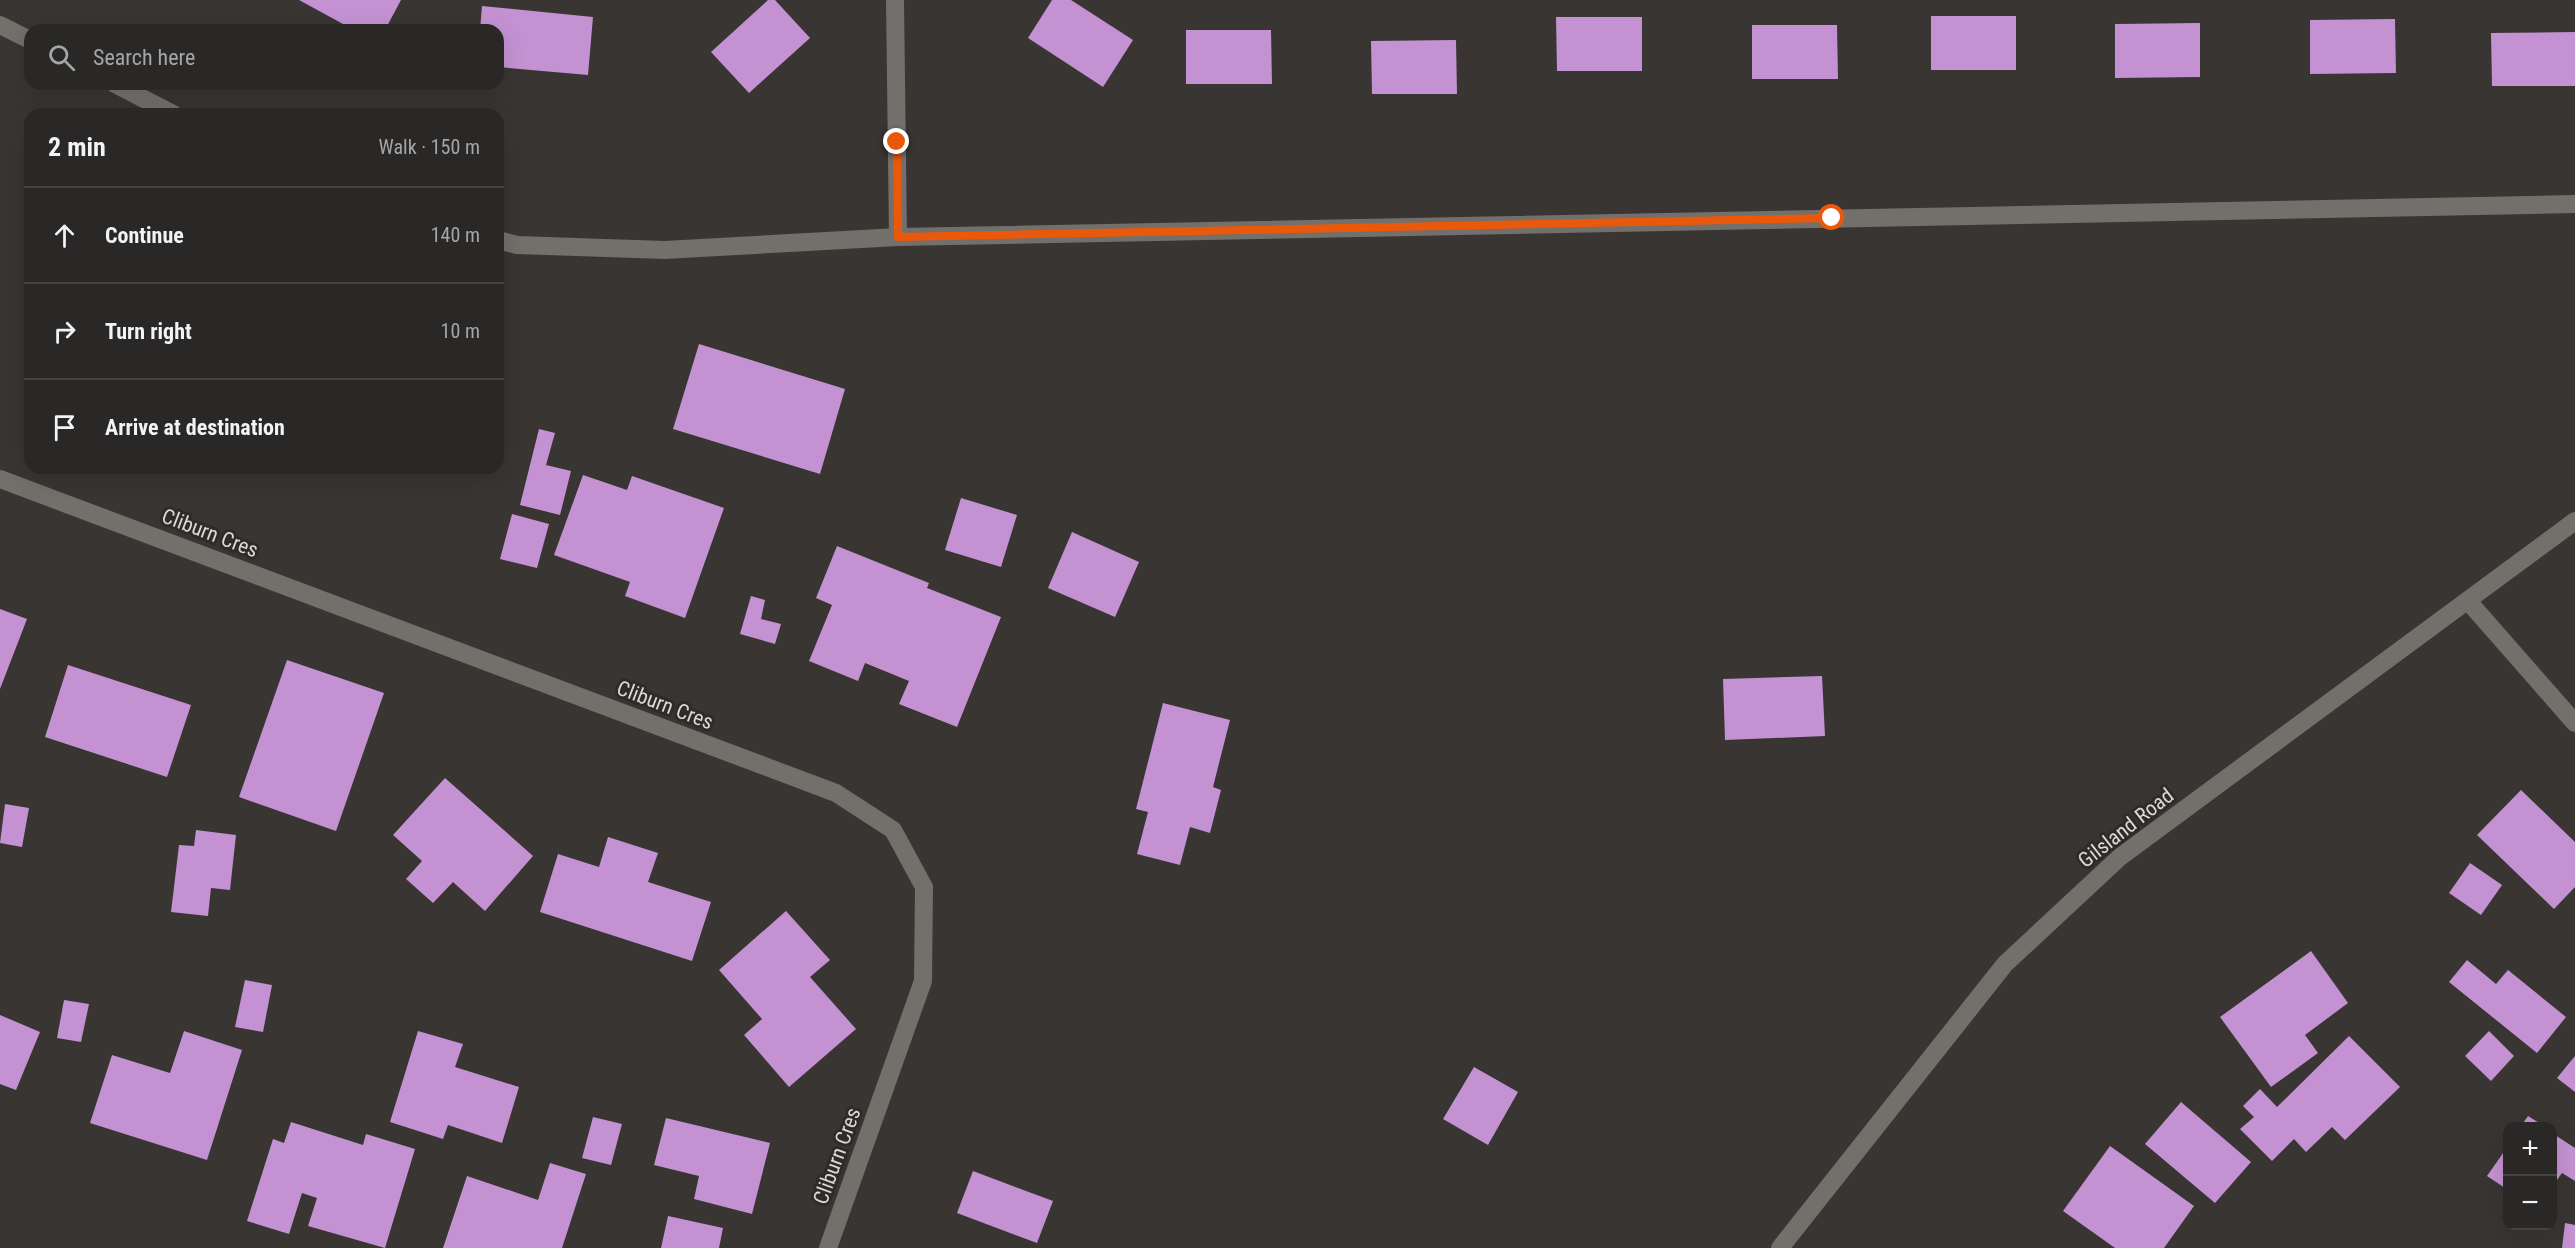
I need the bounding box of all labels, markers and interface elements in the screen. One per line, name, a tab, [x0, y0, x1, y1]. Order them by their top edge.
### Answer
search box	[24, 24, 504, 90]
icon: search	[45, 41, 78, 74]
text: Search here	[93, 45, 195, 70]
route end	[883, 128, 909, 154]
text: 2 min	[48, 132, 106, 162]
text: Walk · 150 m	[379, 135, 480, 159]
route start	[1818, 204, 1844, 230]
icon: ahead	[48, 219, 81, 252]
text: Continue	[105, 223, 184, 248]
text: 140 m	[431, 223, 480, 247]
icon: right	[48, 315, 81, 348]
text: Turn right	[105, 319, 192, 344]
text: 10 m	[441, 319, 480, 343]
icon: arrive	[48, 411, 81, 444]
text: Arrive at destination	[105, 415, 285, 440]
street label: Cliburn Cres	[159, 504, 261, 562]
street label: Cliburn Cres	[614, 676, 716, 734]
street label: Gilsland Road	[2074, 783, 2178, 873]
street label: Cliburn Cres	[808, 1104, 866, 1208]
map controls	[2503, 1122, 2557, 1230]
button: +	[2503, 1122, 2557, 1176]
button: −	[2503, 1176, 2557, 1230]

